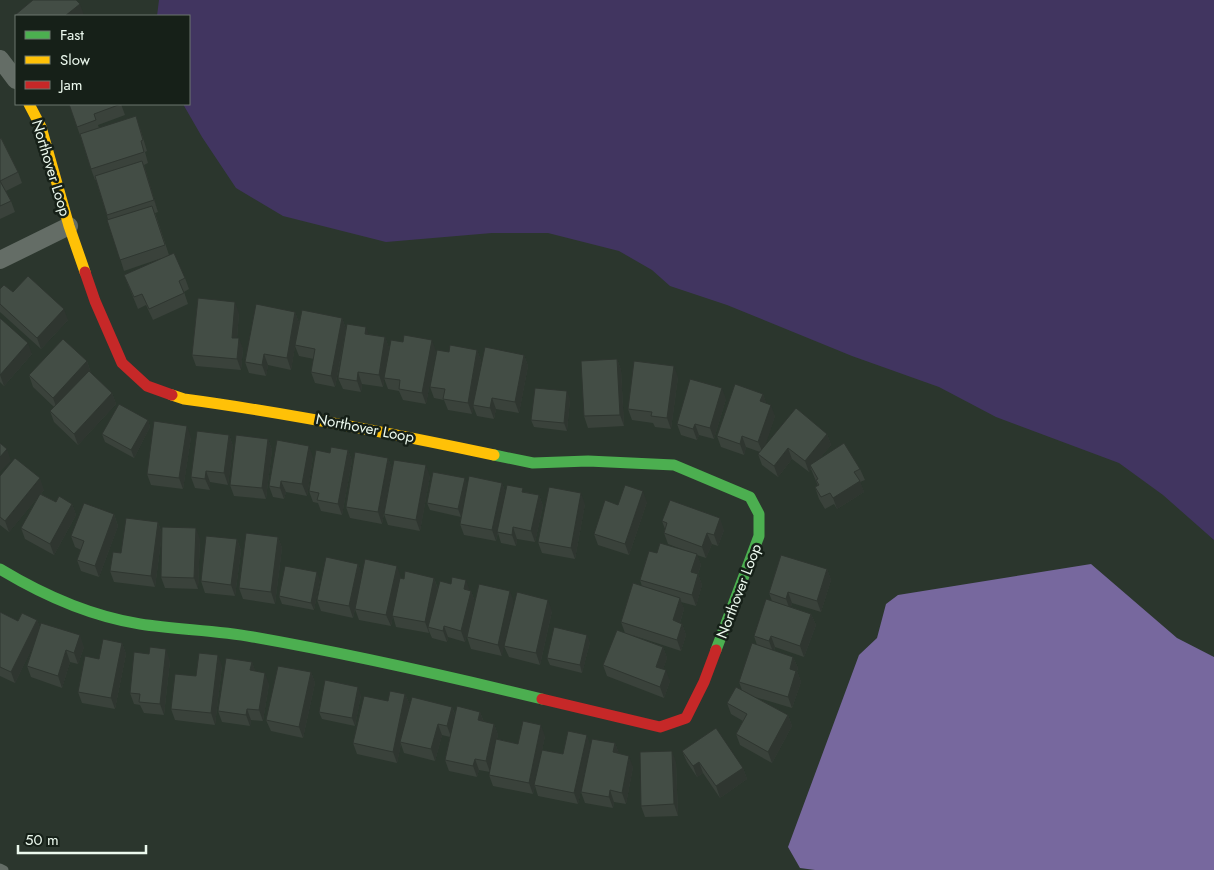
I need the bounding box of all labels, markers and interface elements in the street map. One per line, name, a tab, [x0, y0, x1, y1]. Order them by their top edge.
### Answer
legend	[15, 15, 190, 105]
text: Fast	[60, 24, 84, 46]
text: Slow	[60, 49, 91, 71]
text: Jam	[58, 74, 83, 96]
street label: Northover Loop	[26, 117, 76, 219]
street label: Northover Loop	[314, 408, 417, 448]
street label: Northover Loop	[711, 540, 767, 642]
scale bar	[18, 822, 145, 854]
text: 50 m	[25, 829, 59, 851]

